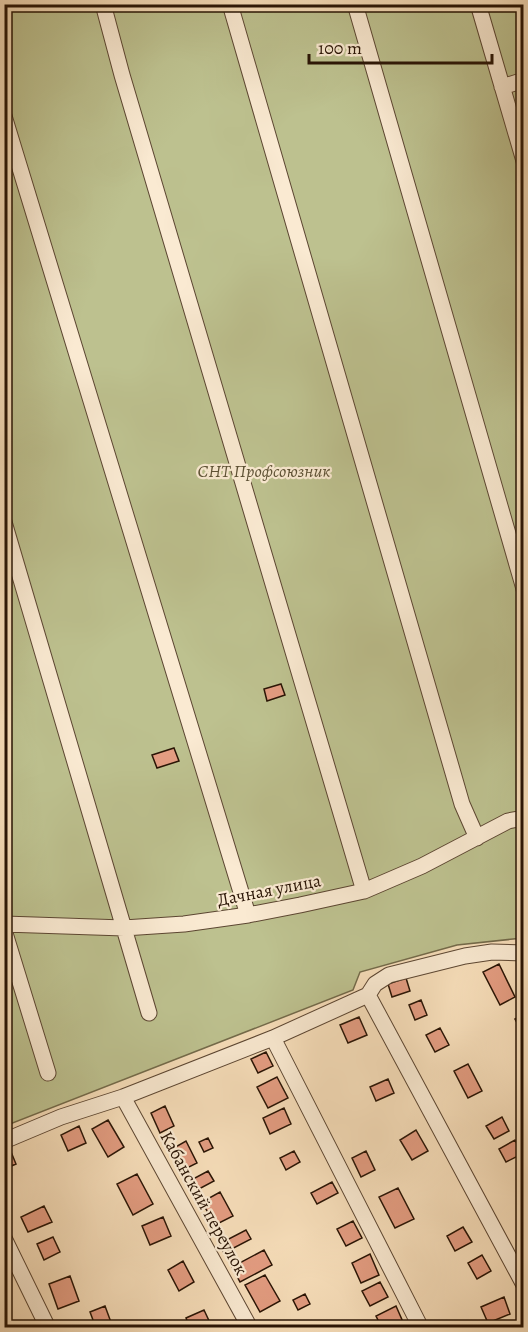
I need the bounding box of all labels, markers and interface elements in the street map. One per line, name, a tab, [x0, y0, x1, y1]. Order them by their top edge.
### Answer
scale bar	[309, 27, 492, 65]
text: 100 m	[318, 36, 362, 60]
park label: СНТ Профсоюзник	[198, 459, 330, 483]
street label: Дачная улица	[215, 868, 324, 912]
street label: Кабанский переулок	[154, 1127, 254, 1279]

